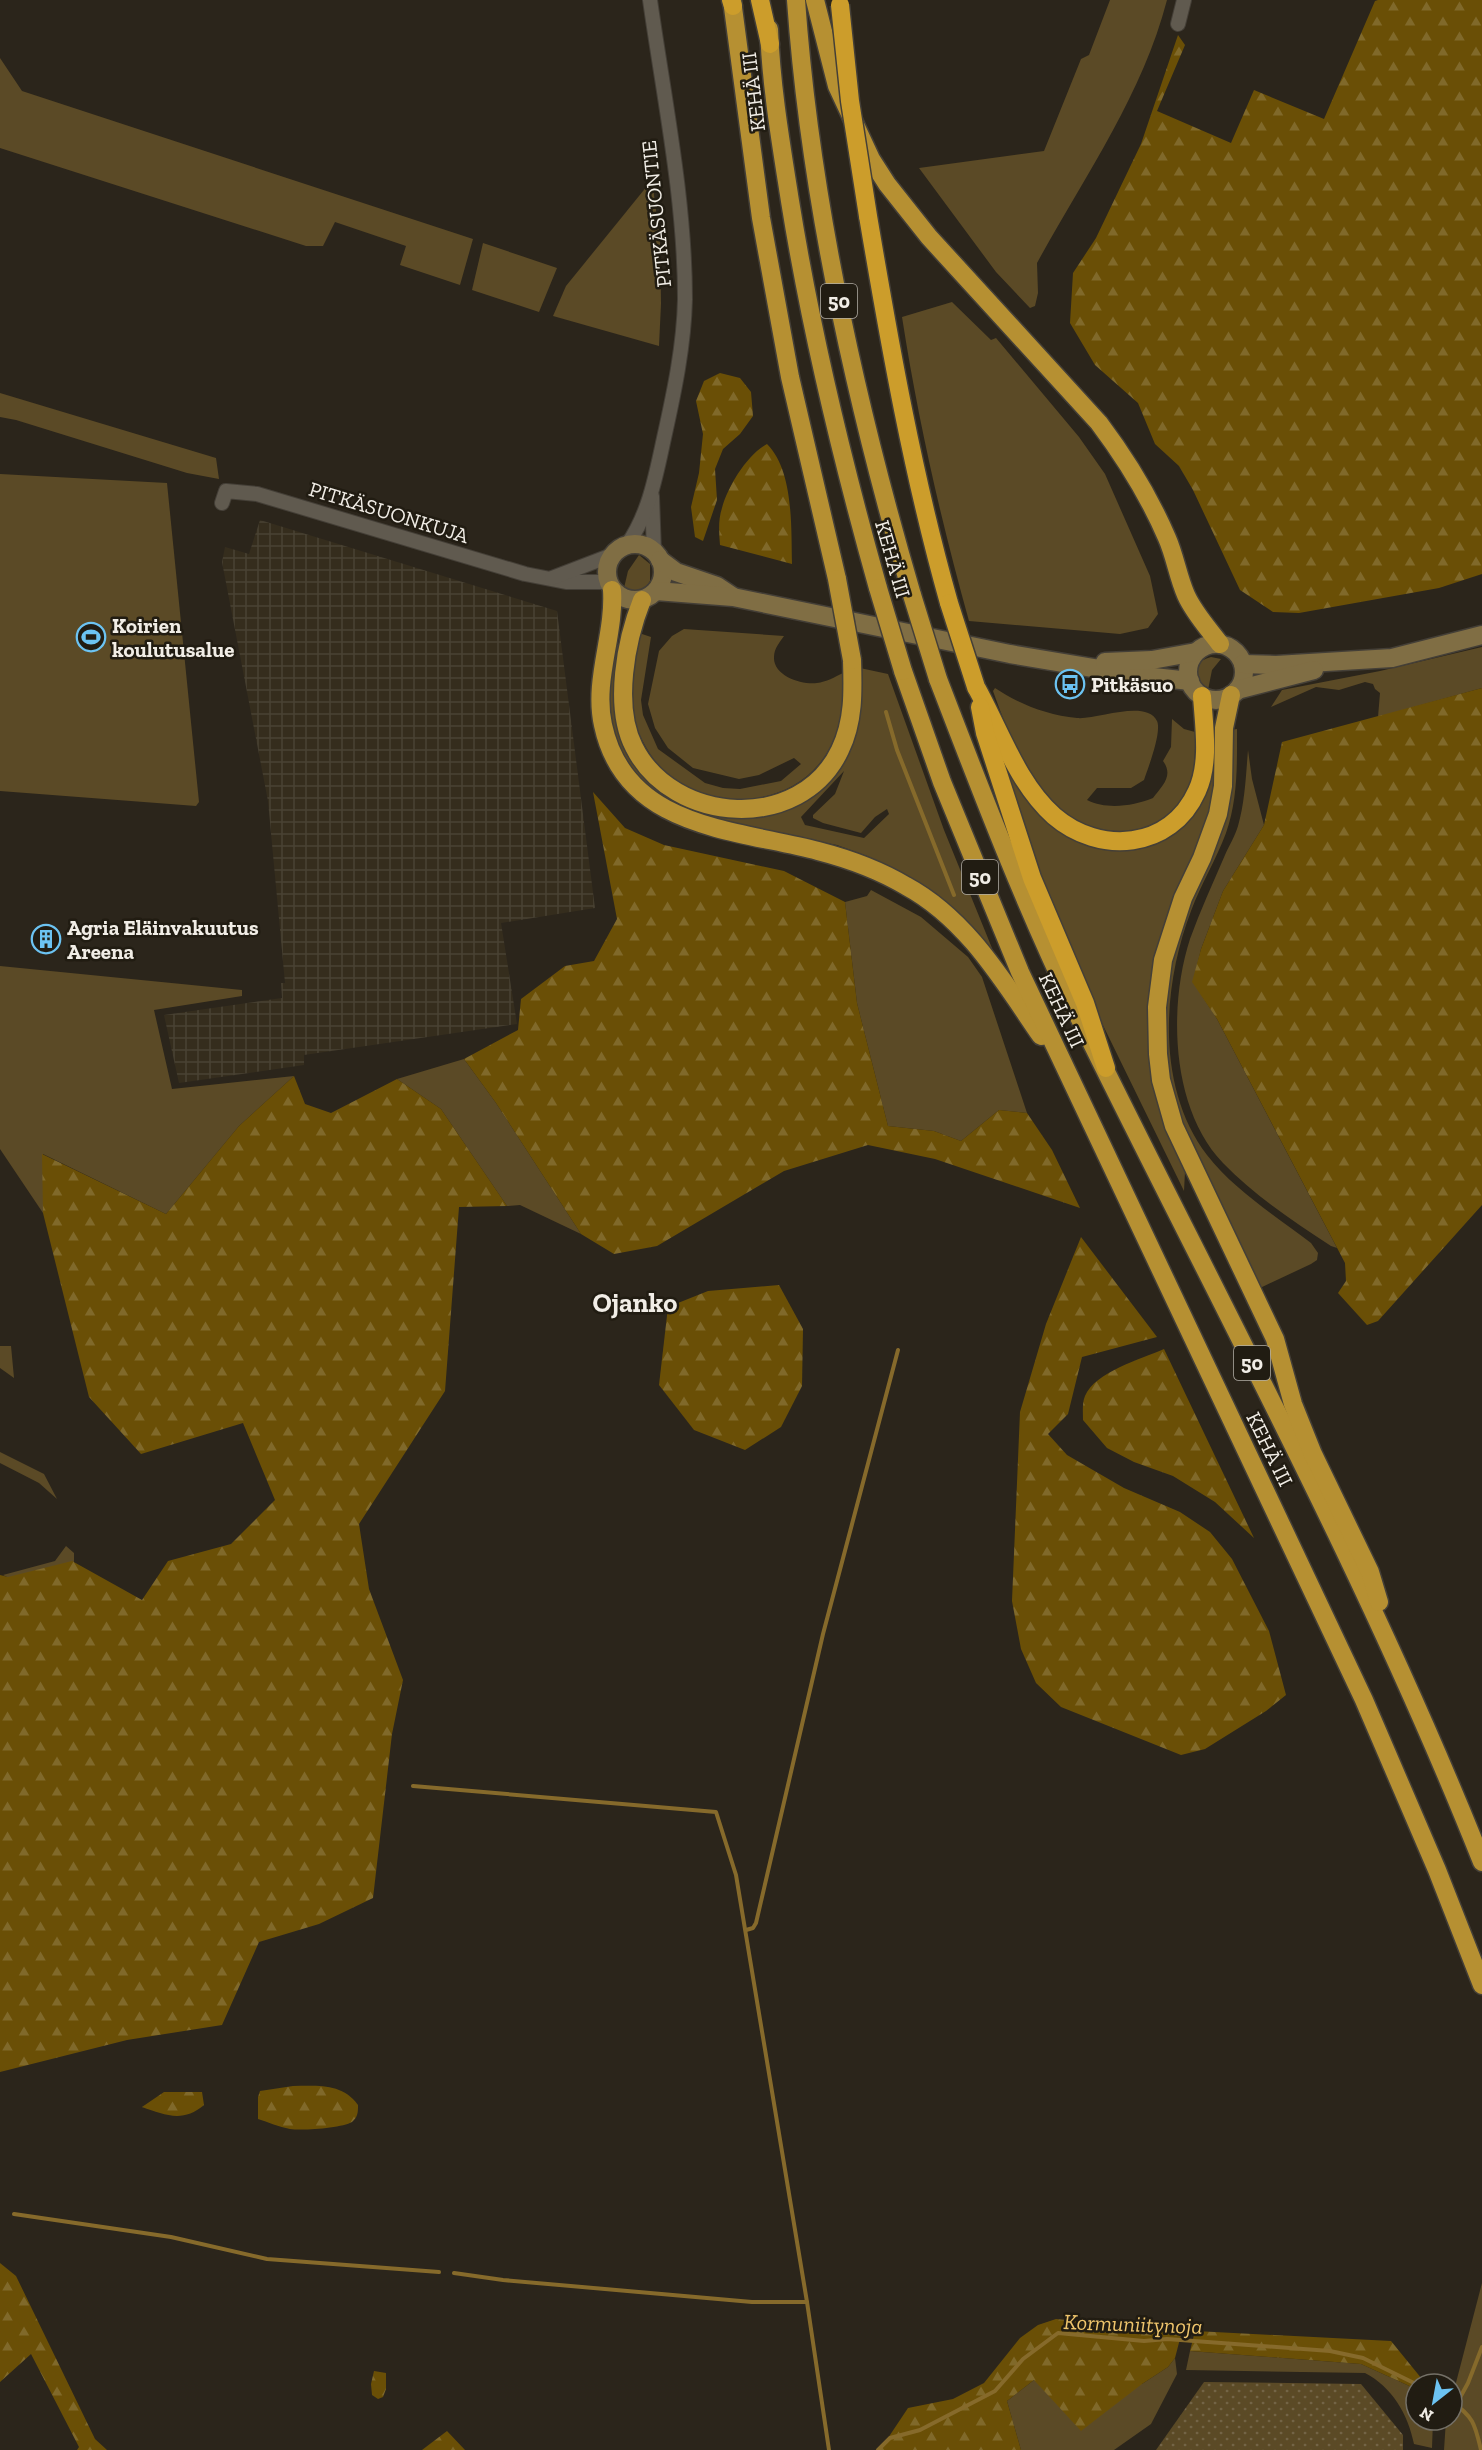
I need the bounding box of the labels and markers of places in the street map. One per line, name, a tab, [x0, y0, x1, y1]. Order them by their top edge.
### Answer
place label: Koirien koulutusalue	[112, 613, 234, 662]
sports icon: Koirien koulutusalue	[75, 621, 107, 653]
bus stop icon: Pitkäsuo	[1054, 668, 1086, 700]
place label: Pitkäsuo	[1091, 672, 1173, 697]
place label: Agria Eläinvakuutus Areena	[67, 915, 259, 964]
building icon: Agria Eläinvakuutus Areena	[30, 923, 62, 955]

